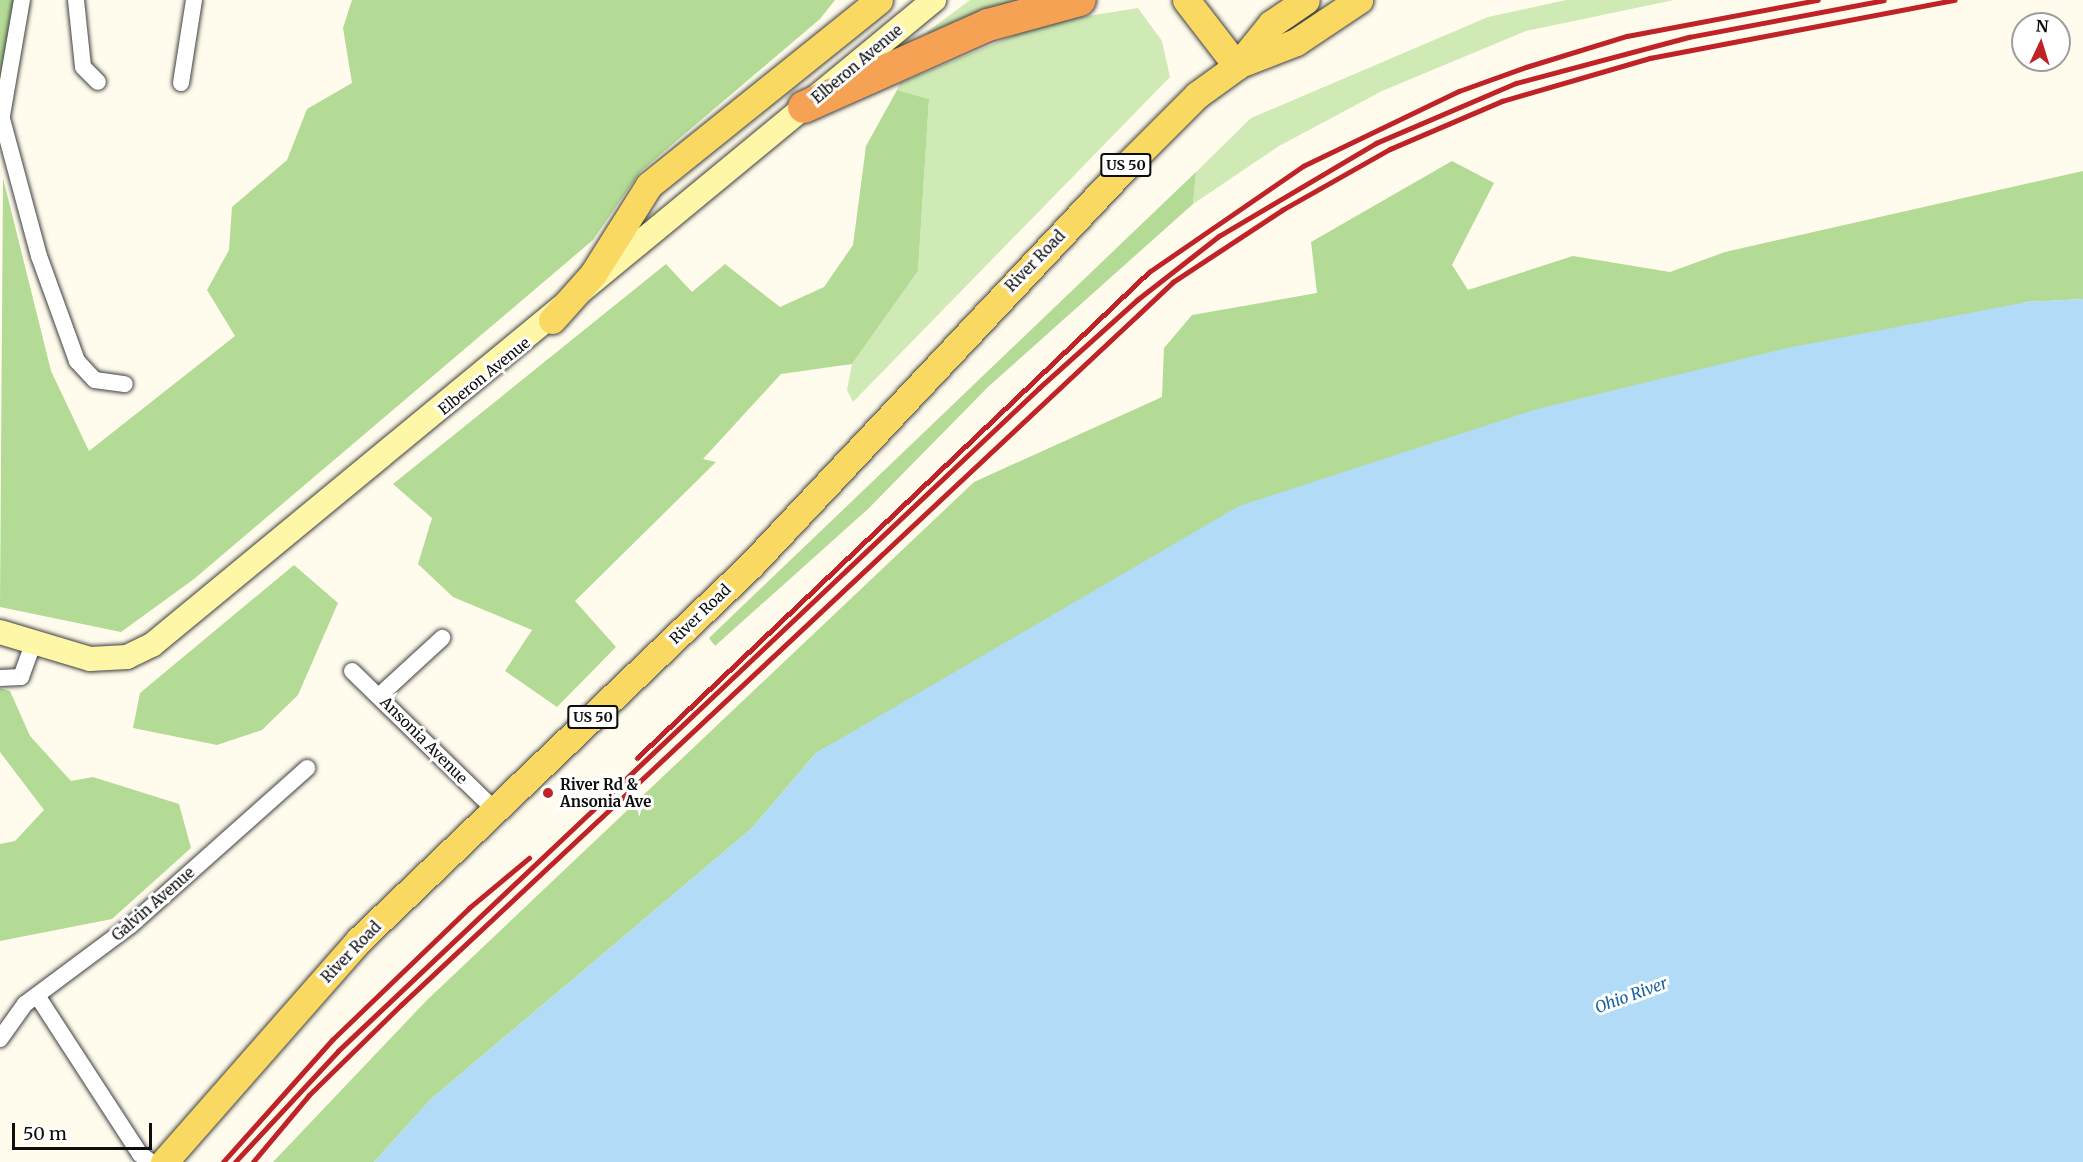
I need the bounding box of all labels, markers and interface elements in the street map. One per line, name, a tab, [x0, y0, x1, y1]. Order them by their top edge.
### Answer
north arrow	[2011, 12, 2071, 72]
text: N	[2035, 16, 2049, 36]
street label: Elberon Avenue	[808, 21, 906, 107]
road number: US 50	[1099, 154, 1153, 176]
street label: River Road	[1001, 227, 1069, 295]
street label: Elberon Avenue	[435, 334, 533, 418]
street label: River Road	[666, 580, 734, 648]
street label: Ansonia Avenue	[377, 693, 471, 787]
road number: US 50	[566, 706, 620, 728]
place label: River Rd & Ansonia Ave	[560, 775, 651, 810]
marker: River Rd & Ansonia Ave	[541, 786, 555, 800]
street label: Galvin Avenue	[108, 863, 198, 945]
street label: River Road	[317, 918, 385, 986]
water label: Ohio River	[1592, 973, 1670, 1017]
scale bar	[15, 1111, 154, 1149]
text: 50 m	[23, 1122, 67, 1145]

